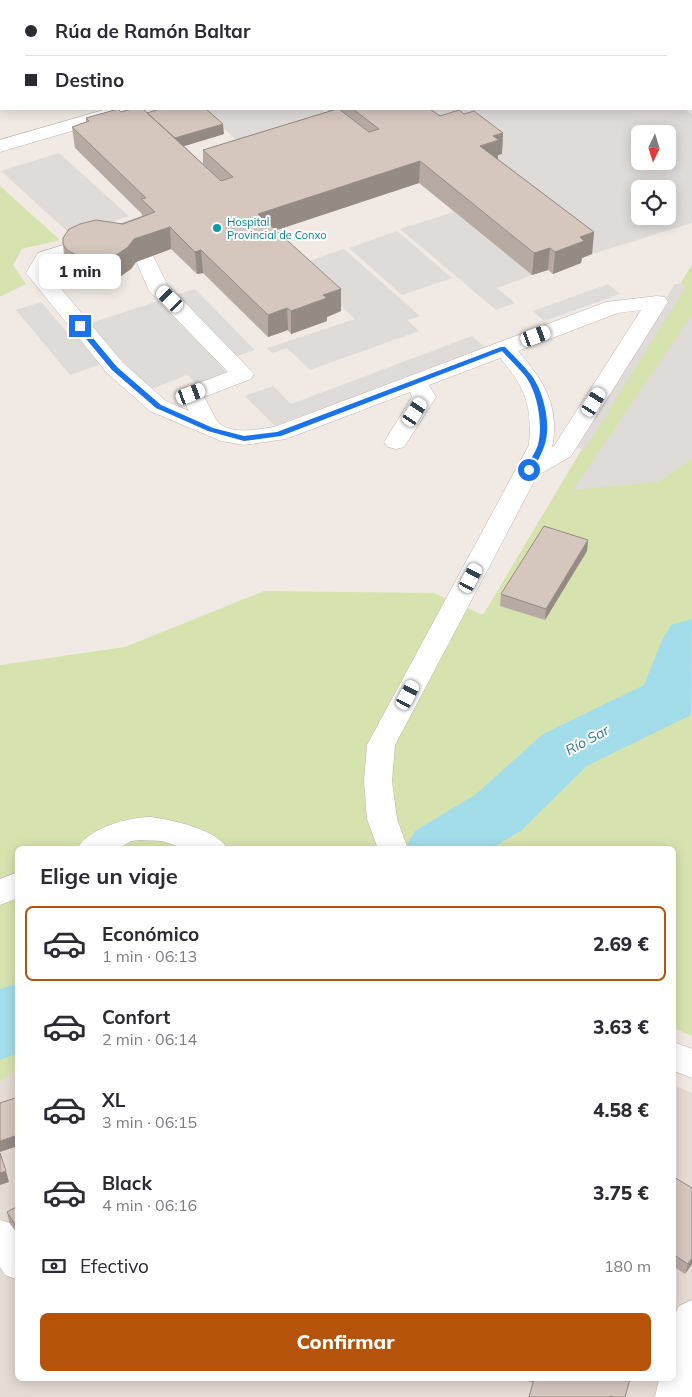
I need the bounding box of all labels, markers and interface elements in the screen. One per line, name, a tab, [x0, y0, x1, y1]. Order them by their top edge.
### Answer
text: Rúa de Ramón Baltar	[55, 19, 250, 43]
text: Destino	[55, 68, 124, 92]
north arrow	[631, 125, 676, 170]
map controls	[631, 125, 676, 225]
button: locate	[631, 180, 676, 225]
place label: Hospital Provincial de Conxo	[227, 215, 327, 242]
marker: Hospital Provincial de Conxo	[211, 222, 223, 234]
callout: 1 min	[39, 254, 121, 288]
text: 1 min	[59, 261, 101, 281]
car	[154, 283, 185, 315]
route end	[69, 315, 91, 337]
car	[519, 324, 552, 348]
car	[174, 382, 207, 406]
car	[579, 385, 608, 419]
car	[400, 395, 429, 429]
route start	[518, 459, 540, 481]
car	[457, 561, 484, 595]
car	[394, 678, 421, 712]
water label: Río Sar	[562, 721, 613, 759]
text: Elige un viaje	[40, 862, 178, 890]
icon: car	[42, 921, 87, 966]
text: Económico	[102, 922, 199, 946]
text: 2.69 €	[593, 932, 649, 956]
text: 1 min · 06:13	[102, 946, 197, 966]
icon: car	[42, 1004, 87, 1049]
text: Confort	[102, 1005, 170, 1029]
text: 3.63 €	[593, 1015, 649, 1039]
text: 2 min · 06:14	[102, 1029, 197, 1049]
icon: car	[42, 1087, 87, 1132]
text: XL	[102, 1088, 125, 1112]
text: 4.58 €	[593, 1098, 649, 1122]
text: 3 min · 06:15	[102, 1112, 197, 1132]
icon: car	[42, 1170, 87, 1215]
text: Black	[102, 1171, 152, 1195]
text: 3.75 €	[593, 1181, 649, 1205]
text: 4 min · 06:16	[102, 1195, 197, 1215]
icon: cash	[40, 1252, 68, 1280]
text: Efectivo	[80, 1254, 149, 1278]
text: 180 m	[604, 1256, 651, 1276]
button: Confirmar	[40, 1313, 651, 1371]

